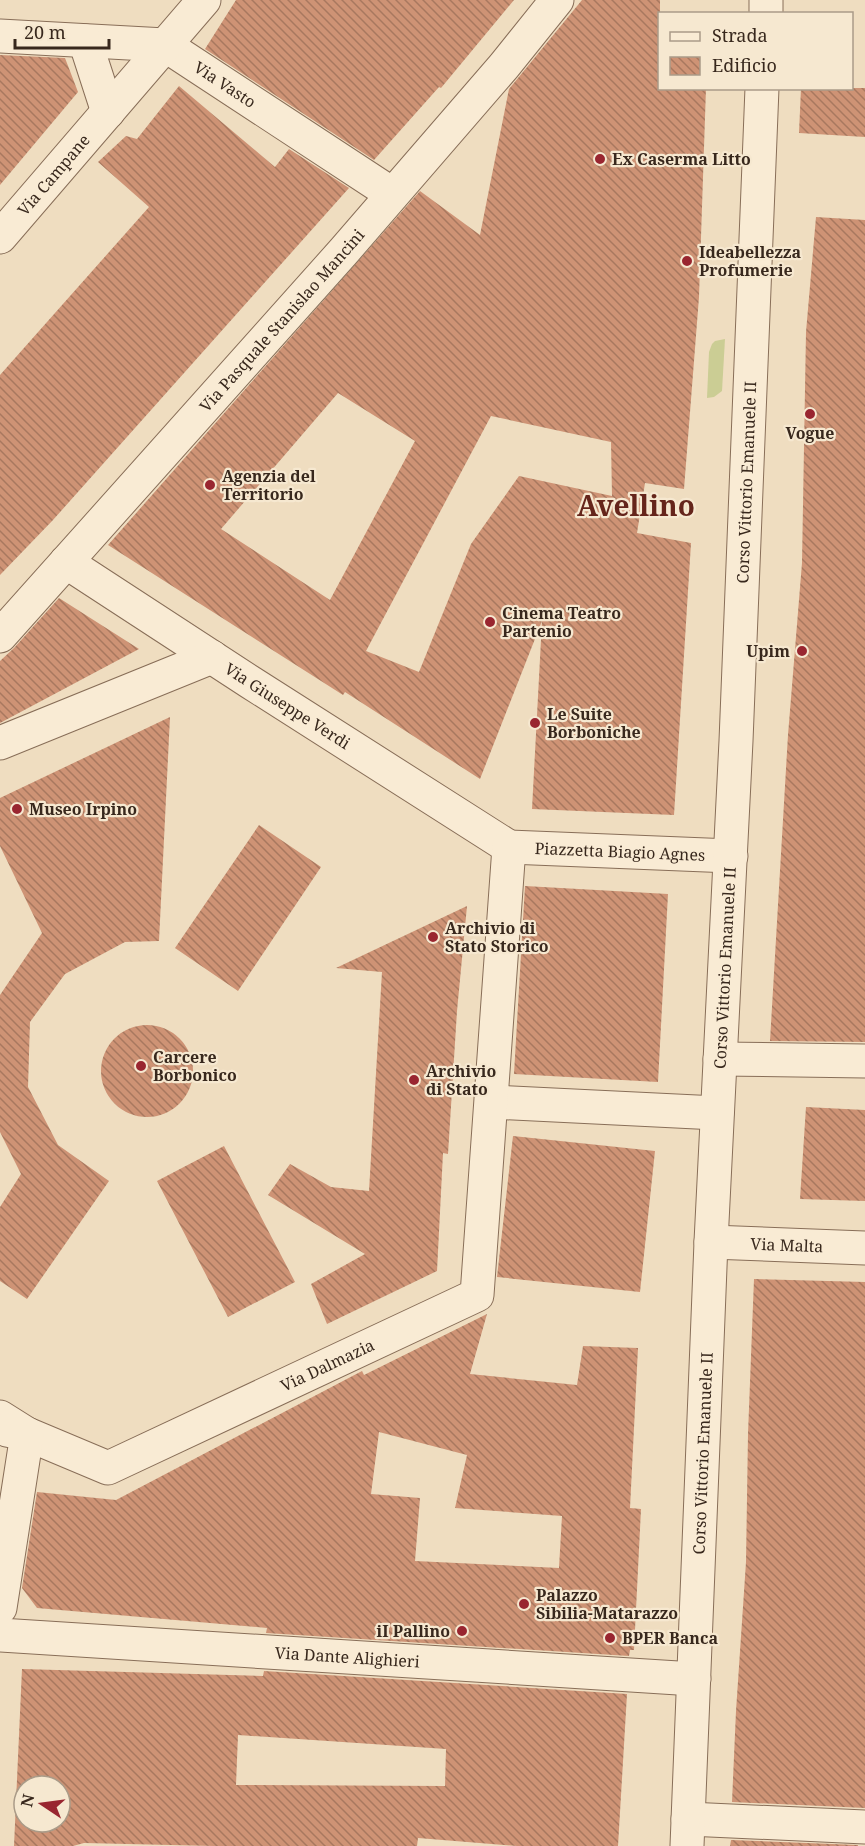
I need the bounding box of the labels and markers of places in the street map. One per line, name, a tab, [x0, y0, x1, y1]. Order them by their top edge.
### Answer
place label: Ex Caserma Litto	[612, 148, 751, 170]
marker: Ex Caserma Litto	[593, 152, 607, 166]
place label: Ideabellezza Profumerie	[699, 241, 801, 281]
marker: Ideabellezza Profumerie	[680, 254, 694, 268]
marker: Vogue	[803, 407, 817, 421]
place label: Vogue	[786, 422, 834, 444]
place label: Agenzia del Territorio	[222, 465, 316, 505]
marker: Agenzia del Territorio	[203, 478, 217, 492]
place label: Cinema Teatro Partenio	[502, 602, 621, 642]
marker: Cinema Teatro Partenio	[483, 615, 497, 629]
place label: Upim	[746, 640, 790, 662]
marker: Upim	[795, 644, 809, 658]
place label: Le Suite Borboniche	[547, 703, 641, 743]
marker: Le Suite Borboniche	[528, 716, 542, 730]
place label: Museo Irpino	[29, 798, 137, 820]
marker: Museo Irpino	[10, 802, 24, 816]
place label: Archivio di Stato Storico	[445, 917, 549, 957]
marker: Archivio di Stato Storico	[426, 930, 440, 944]
place label: Carcere Borbonico	[153, 1046, 237, 1086]
marker: Carcere Borbonico	[134, 1059, 148, 1073]
place label: Archivio di Stato	[426, 1060, 496, 1100]
marker: Archivio di Stato	[407, 1073, 421, 1087]
place label: Palazzo Sibilia-Matarazzo	[536, 1584, 678, 1624]
marker: Palazzo Sibilia-Matarazzo	[517, 1597, 531, 1611]
place label: iI Pallino	[377, 1620, 450, 1642]
marker: iI Pallino	[455, 1624, 469, 1638]
place label: BPER Banca	[622, 1627, 718, 1649]
marker: BPER Banca	[603, 1631, 617, 1645]

